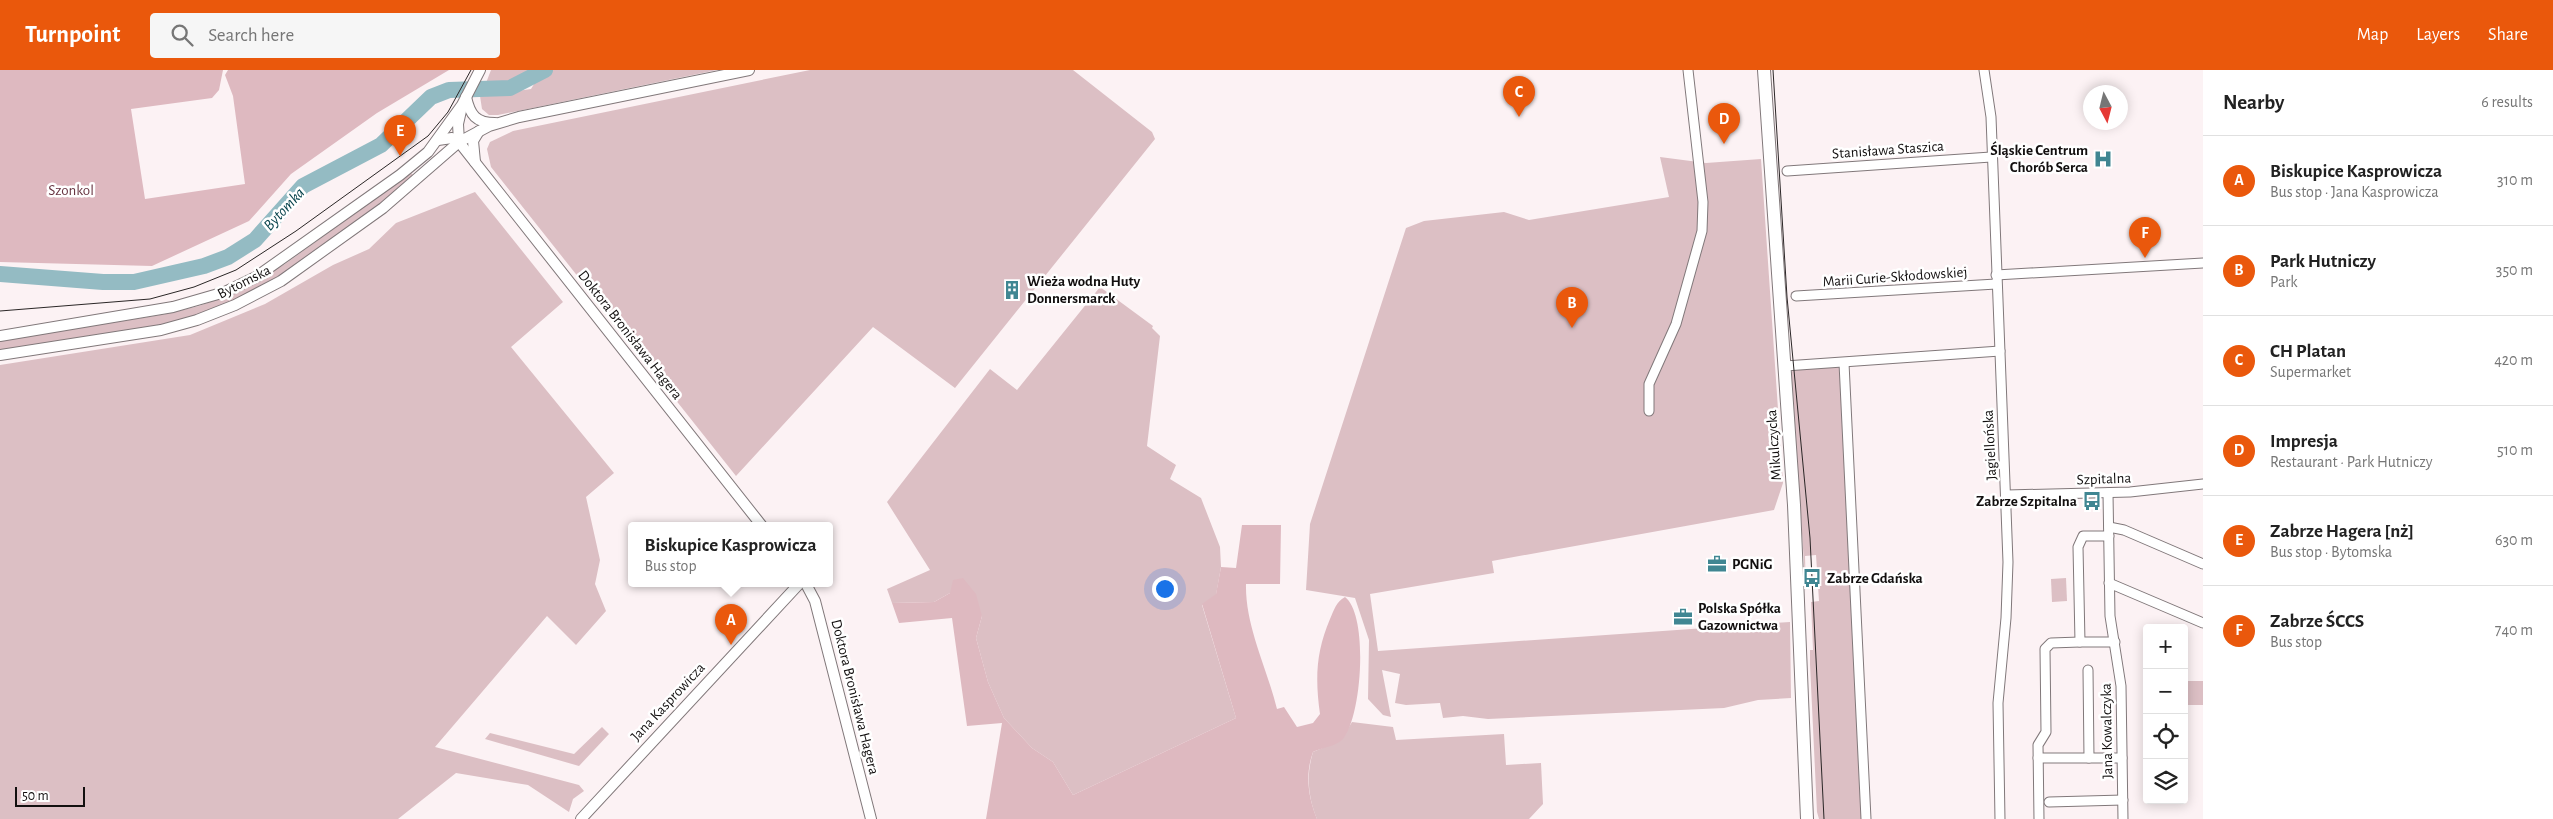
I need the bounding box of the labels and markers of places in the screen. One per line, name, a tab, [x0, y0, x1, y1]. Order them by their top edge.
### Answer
pin: C	[1503, 76, 1535, 117]
pin: D	[1708, 103, 1740, 144]
pin: E	[384, 115, 416, 156]
place label: Śląskie Centrum Chorób Serca	[1990, 141, 2088, 175]
hospital icon: Śląskie Centrum Chorób Serca	[2092, 148, 2114, 170]
pin: F	[2129, 217, 2161, 258]
place label: Wieża wodna Huty Donnersmarck	[1027, 274, 1141, 306]
building icon: Wieża wodna Huty Donnersmarck	[1001, 279, 1023, 301]
pin: B	[1556, 287, 1588, 328]
bus stop icon: Zabrze Szpitalna	[2081, 490, 2103, 512]
place label: Zabrze Szpitalna	[1976, 494, 2077, 509]
office icon: PGNiG	[1706, 553, 1728, 575]
place label: PGNiG	[1732, 557, 1773, 572]
bus stop icon: Zabrze Gdańska	[1801, 567, 1823, 589]
place label: Zabrze Gdańska	[1827, 571, 1923, 586]
place label: Polska Spółka Gazownictwa	[1698, 601, 1781, 633]
pin: A	[715, 604, 747, 645]
office icon: Polska Spółka Gazownictwa	[1672, 606, 1694, 628]

